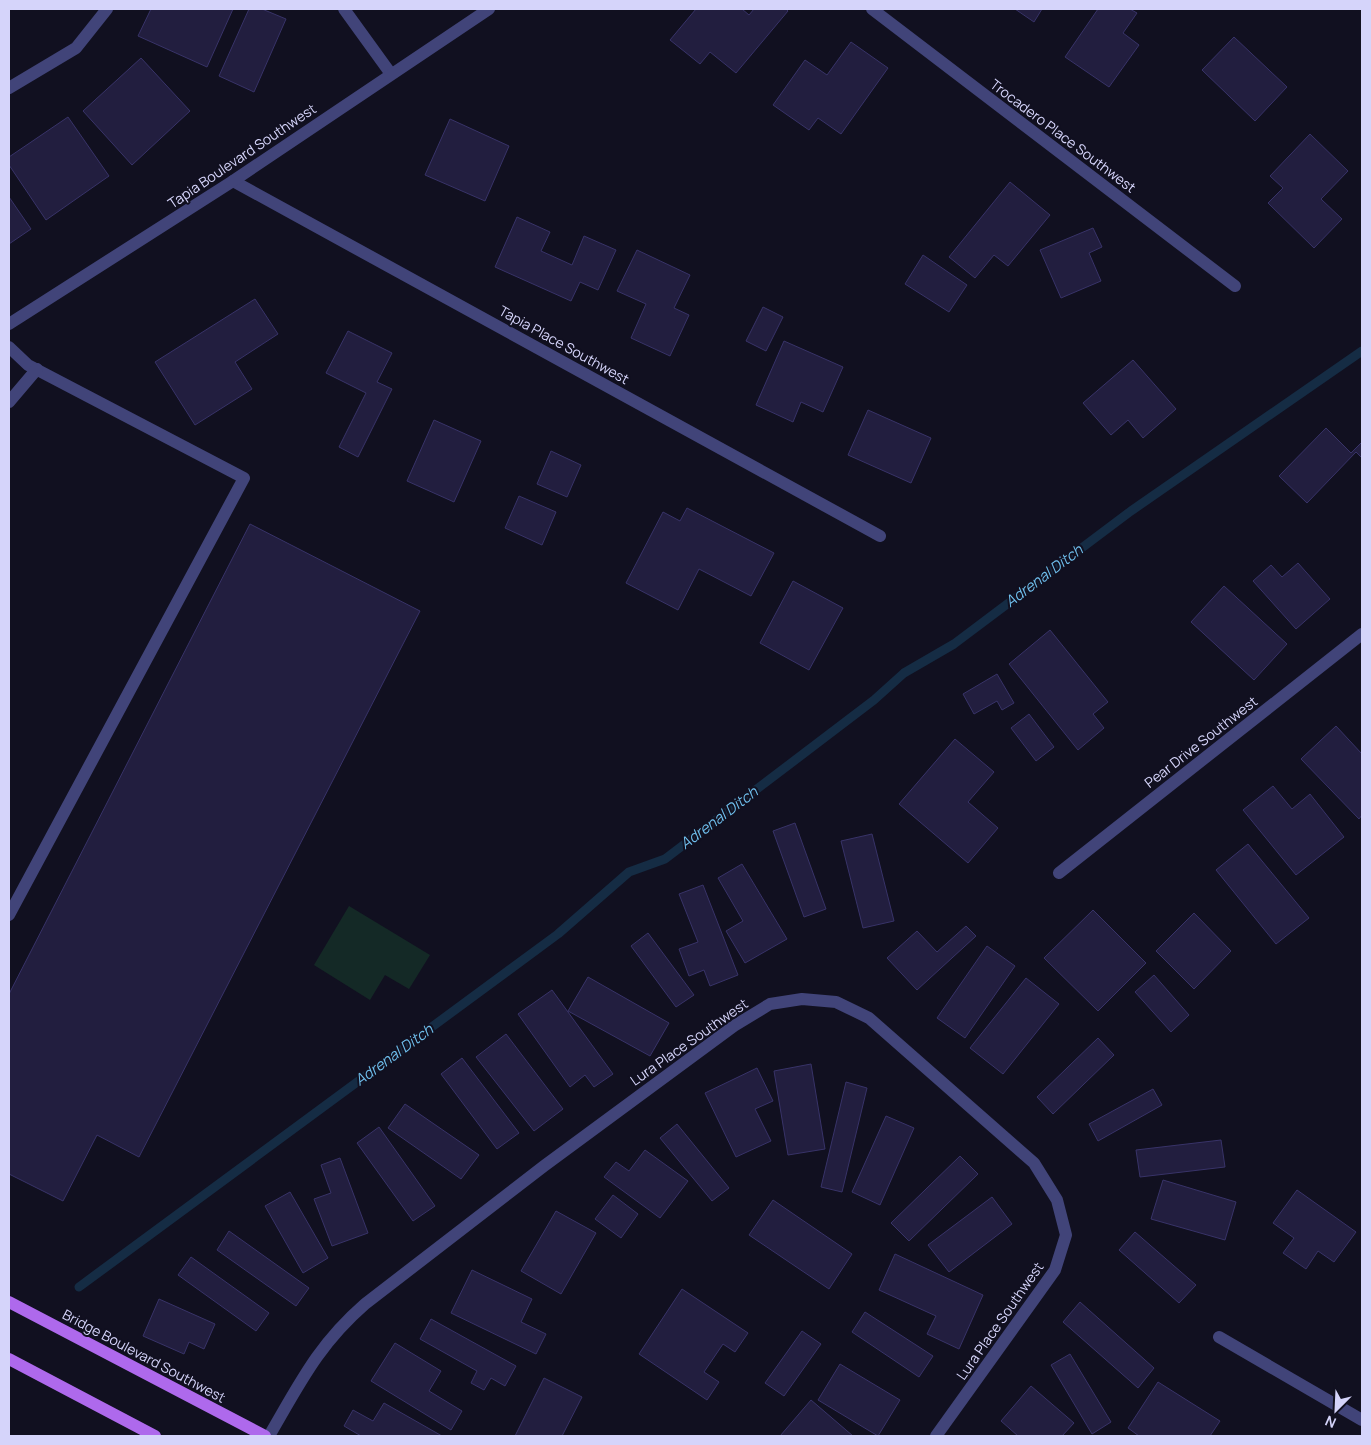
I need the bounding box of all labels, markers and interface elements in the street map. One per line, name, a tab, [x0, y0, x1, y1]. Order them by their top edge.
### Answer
street label: Trocadero Place Southwest	[987, 75, 1140, 197]
street label: Tapia Boulevard Southwest	[164, 99, 320, 212]
street label: Tapia Place Southwest	[496, 301, 633, 388]
water label: Adrenal Ditch	[1000, 539, 1088, 612]
street label: Pear Drive Southwest	[1140, 691, 1261, 792]
water label: Adrenal Ditch	[675, 781, 763, 854]
street label: Lura Place Southwest	[626, 994, 752, 1089]
water label: Adrenal Ditch	[350, 1018, 438, 1090]
street label: Lura Place Southwest	[952, 1258, 1048, 1383]
street label: Bridge Boulevard Southwest	[59, 1304, 229, 1407]
north arrow	[1311, 1385, 1361, 1435]
text: N	[1322, 1412, 1339, 1433]

